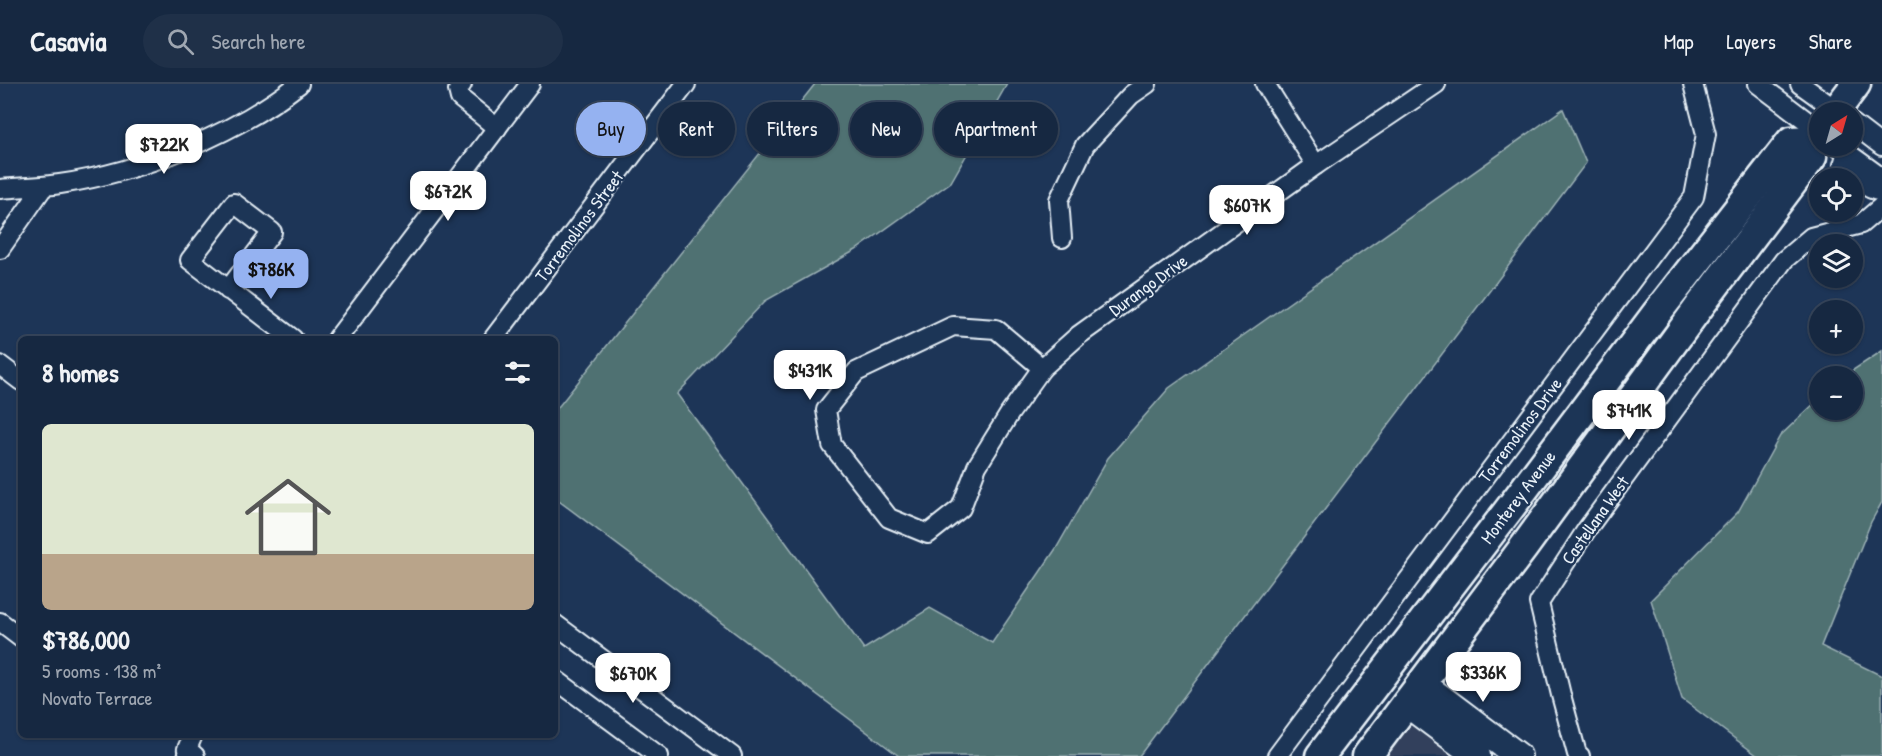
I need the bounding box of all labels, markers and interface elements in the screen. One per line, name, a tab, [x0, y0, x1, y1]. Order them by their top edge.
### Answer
search box	[143, 14, 563, 68]
text: Casavia	[30, 22, 107, 60]
icon: search	[164, 25, 197, 58]
text: Search here	[212, 26, 306, 56]
text: Map	[1664, 27, 1693, 56]
text: Layers	[1726, 27, 1776, 56]
text: Share	[1809, 27, 1852, 56]
chip: Buy	[576, 102, 646, 156]
chip: Rent	[658, 102, 735, 156]
chip: Filters	[747, 102, 838, 156]
chip: New	[850, 102, 922, 156]
chip: Apartment	[934, 102, 1058, 156]
north arrow	[1809, 102, 1863, 156]
map controls	[1809, 102, 1863, 420]
pin: $722K	[122, 124, 206, 175]
text: $722K	[139, 130, 189, 157]
street label: Torremolinos Street	[529, 165, 630, 287]
button: locate	[1809, 168, 1863, 222]
pin: $672K	[406, 171, 490, 222]
text: $672K	[424, 177, 472, 204]
pin: $607K	[1205, 185, 1289, 236]
text: $607K	[1223, 191, 1271, 218]
button: layers	[1809, 234, 1863, 288]
street label: Durango Drive	[1104, 248, 1192, 322]
pin: $786K	[229, 249, 313, 300]
text: $786K	[247, 255, 295, 282]
button: +	[1809, 300, 1863, 354]
pin: $431K	[768, 350, 852, 401]
text: 8 homes	[42, 355, 119, 390]
icon: filters	[501, 356, 534, 389]
text: $431K	[788, 356, 832, 383]
button: −	[1809, 366, 1863, 420]
street label: Torremolinos Drive	[1472, 372, 1568, 488]
pin: $741K	[1587, 390, 1671, 441]
text: $741K	[1606, 396, 1652, 423]
street label: Monterey Avenue	[1475, 445, 1561, 549]
icon: home	[234, 463, 342, 571]
street label: Castellana West	[1555, 470, 1635, 569]
text: $786,000	[42, 622, 130, 657]
pin: $336K	[1441, 652, 1525, 703]
pin: $670K	[591, 653, 675, 704]
text: 5 rooms · 138 m²	[42, 657, 161, 684]
text: $336K	[1460, 658, 1506, 685]
text: $670K	[609, 659, 657, 686]
text: Novato Terrace	[42, 684, 152, 711]

